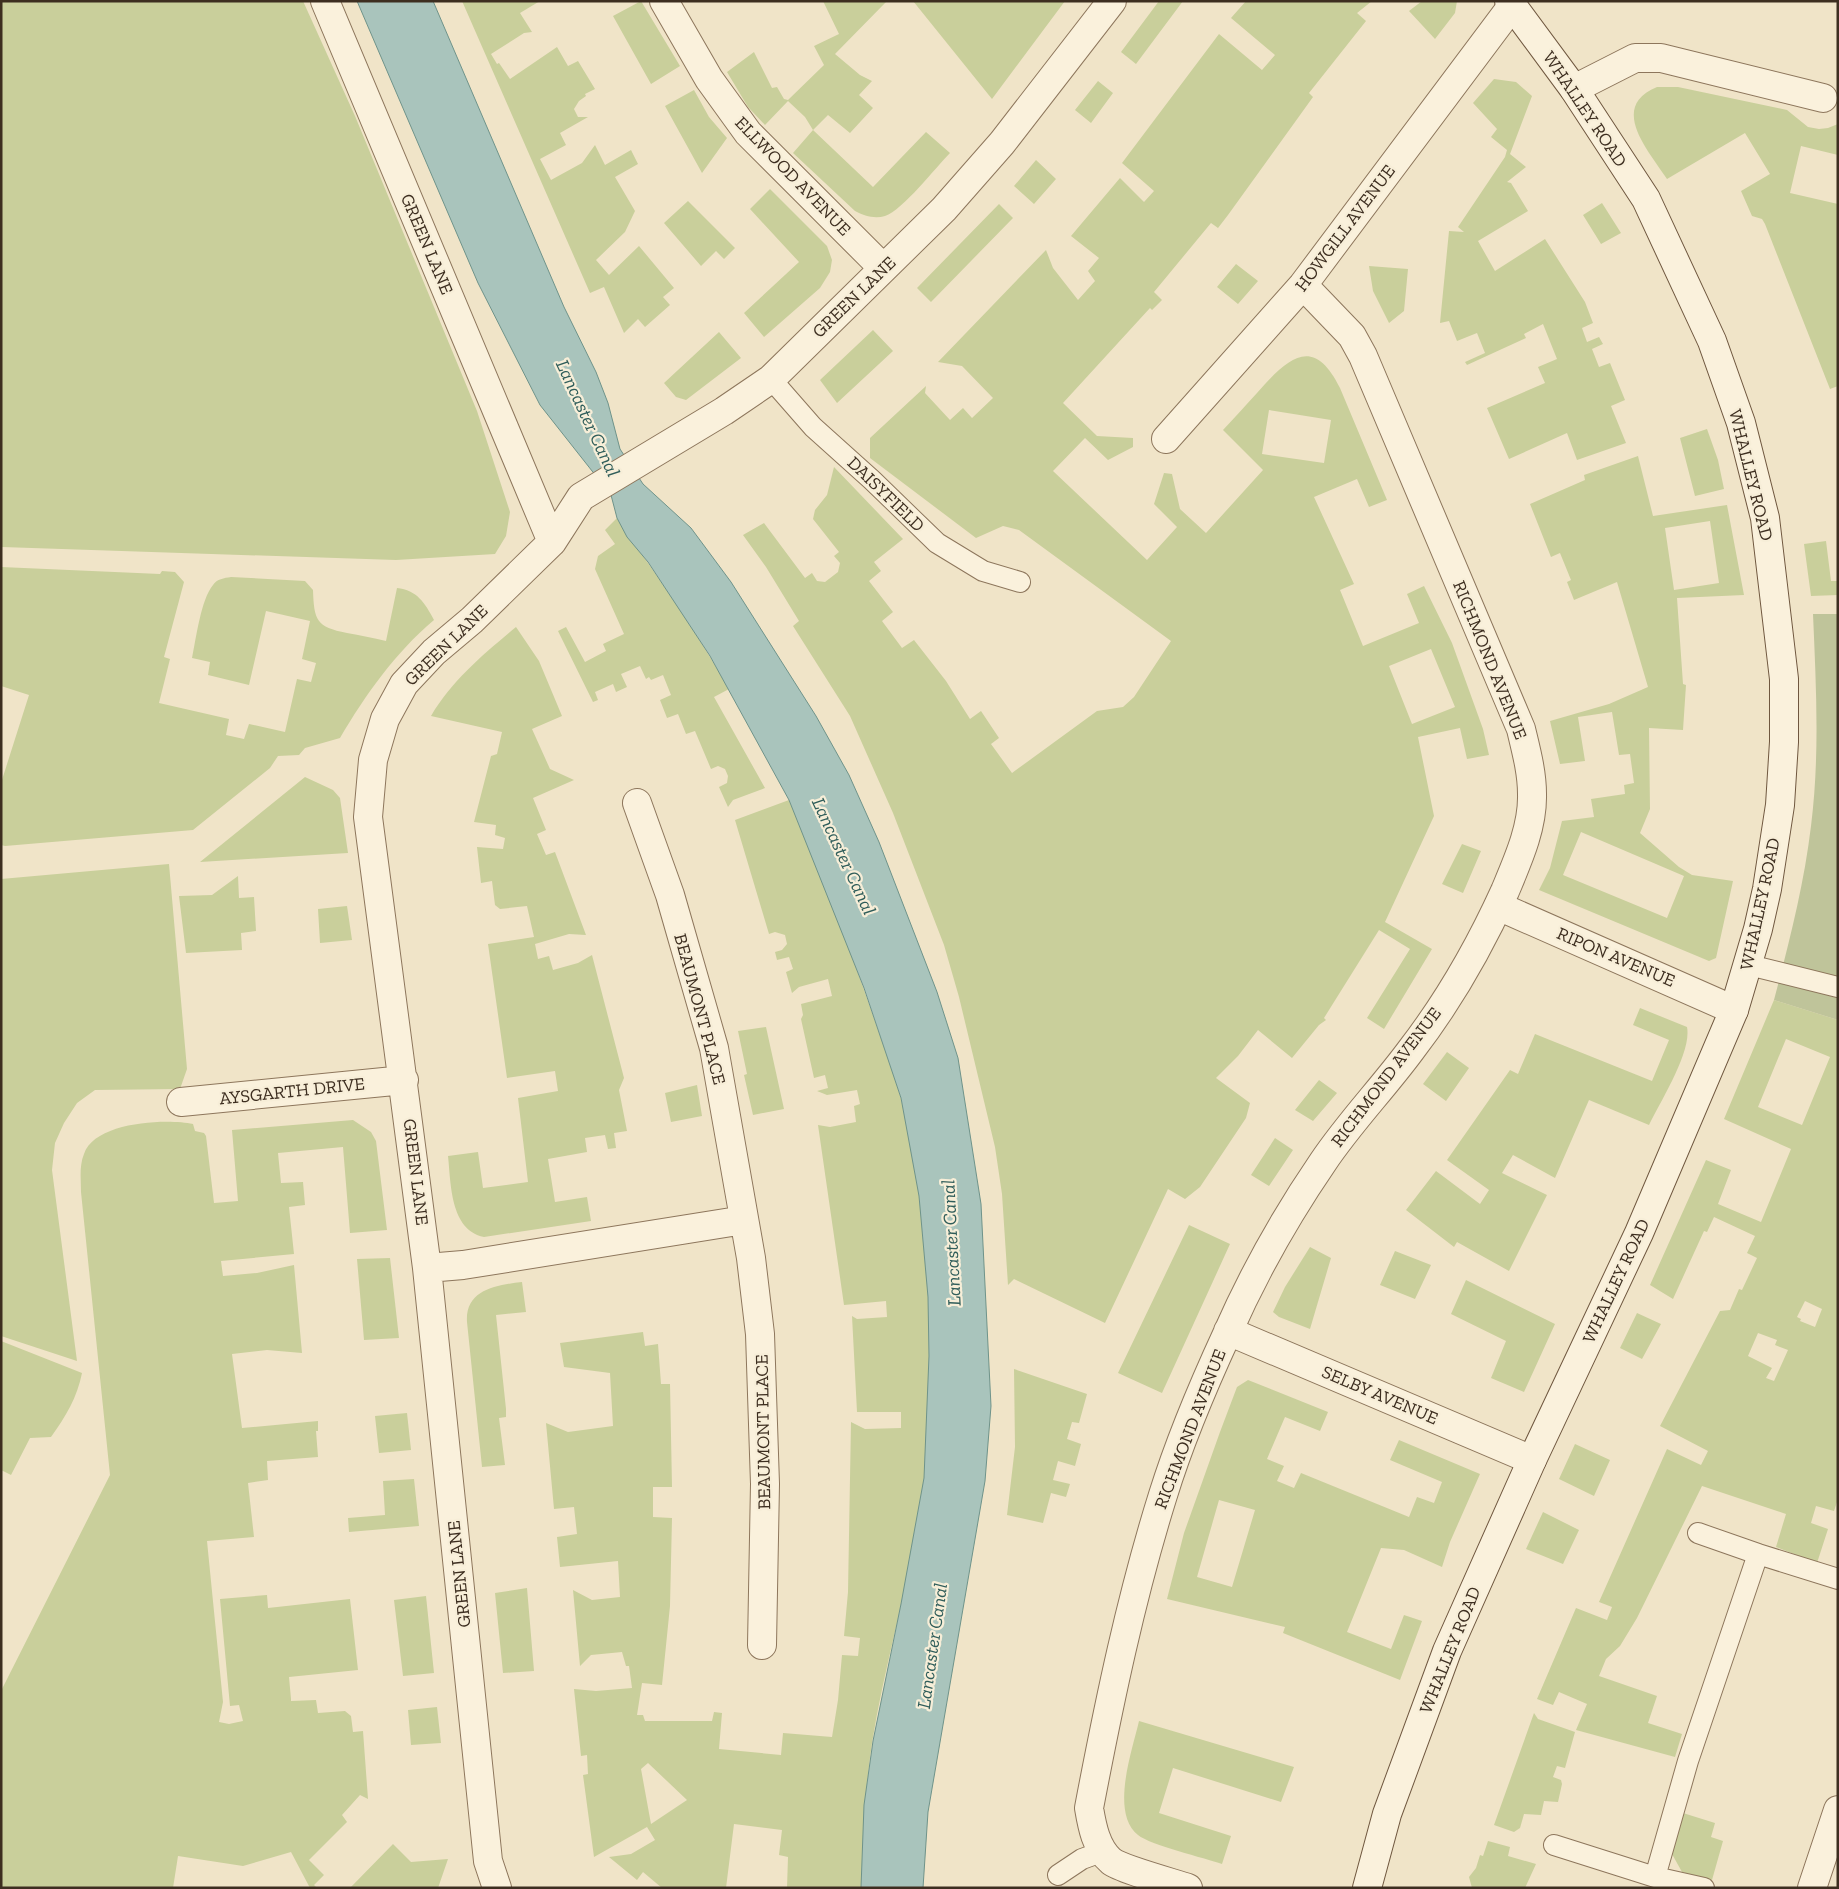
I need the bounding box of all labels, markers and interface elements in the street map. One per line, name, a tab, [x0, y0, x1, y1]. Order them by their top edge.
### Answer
street label: WHALLEY ROAD	[1538, 47, 1632, 171]
street label: ELLWOOD AVENUE	[730, 112, 856, 240]
street label: HOWGILL AVENUE	[1290, 160, 1400, 296]
street label: GREEN LANE	[396, 190, 458, 298]
street label: GREEN LANE	[808, 252, 900, 342]
water label: Lancaster Canal	[551, 356, 625, 480]
street label: WHALLEY ROAD	[1724, 407, 1778, 543]
street label: DAISYFIELD	[843, 452, 929, 536]
street label: RICHMOND AVENUE	[1448, 577, 1532, 743]
street label: GREEN LANE	[400, 600, 492, 690]
water label: Lancaster Canal	[807, 794, 881, 918]
street label: WHALLEY ROAD	[1735, 836, 1785, 972]
street label: RIPON AVENUE	[1554, 922, 1678, 992]
street label: BEAUMONT PLACE	[669, 931, 731, 1087]
street label: RICHMOND AVENUE	[1326, 1003, 1446, 1151]
street label: AYSGARTH DRIVE	[218, 1072, 366, 1110]
street label: GREEN LANE	[399, 1117, 433, 1227]
water label: Lancaster Canal	[936, 1179, 966, 1307]
street label: WHALLEY ROAD	[1578, 1215, 1654, 1347]
street label: RICHMOND AVENUE	[1149, 1346, 1231, 1512]
street label: BEAUMONT PLACE	[751, 1354, 775, 1510]
street label: SELBY AVENUE	[1319, 1361, 1441, 1429]
street label: GREEN LANE	[442, 1519, 476, 1629]
water label: Lancaster Canal	[912, 1582, 952, 1710]
street label: WHALLEY ROAD	[1415, 1583, 1485, 1717]

